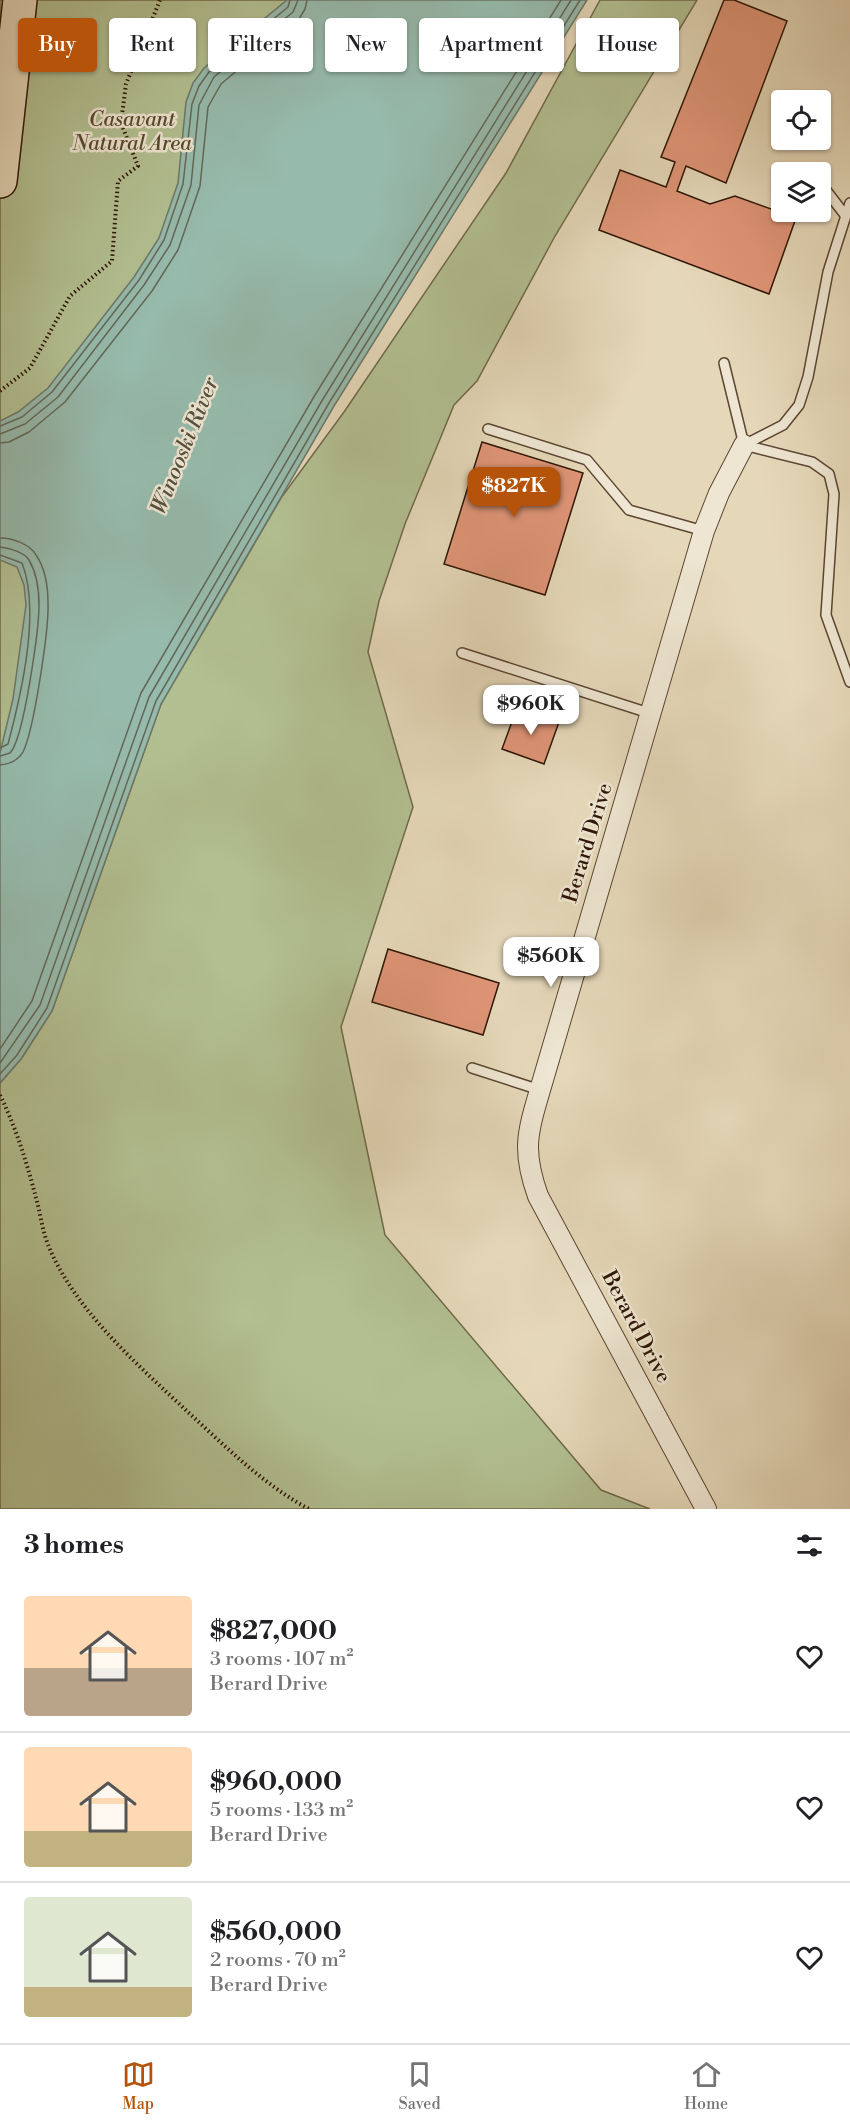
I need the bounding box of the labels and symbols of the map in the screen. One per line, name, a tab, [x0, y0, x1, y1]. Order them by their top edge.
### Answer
park label: Casavant Natural Area	[71, 107, 192, 157]
water label: Winooski River	[145, 373, 225, 518]
pin: $827K	[472, 467, 556, 518]
pin: $960K	[489, 685, 573, 736]
street label: Berard Drive	[557, 780, 619, 907]
pin: $560K	[509, 937, 593, 988]
street label: Berard Drive	[595, 1265, 676, 1388]

